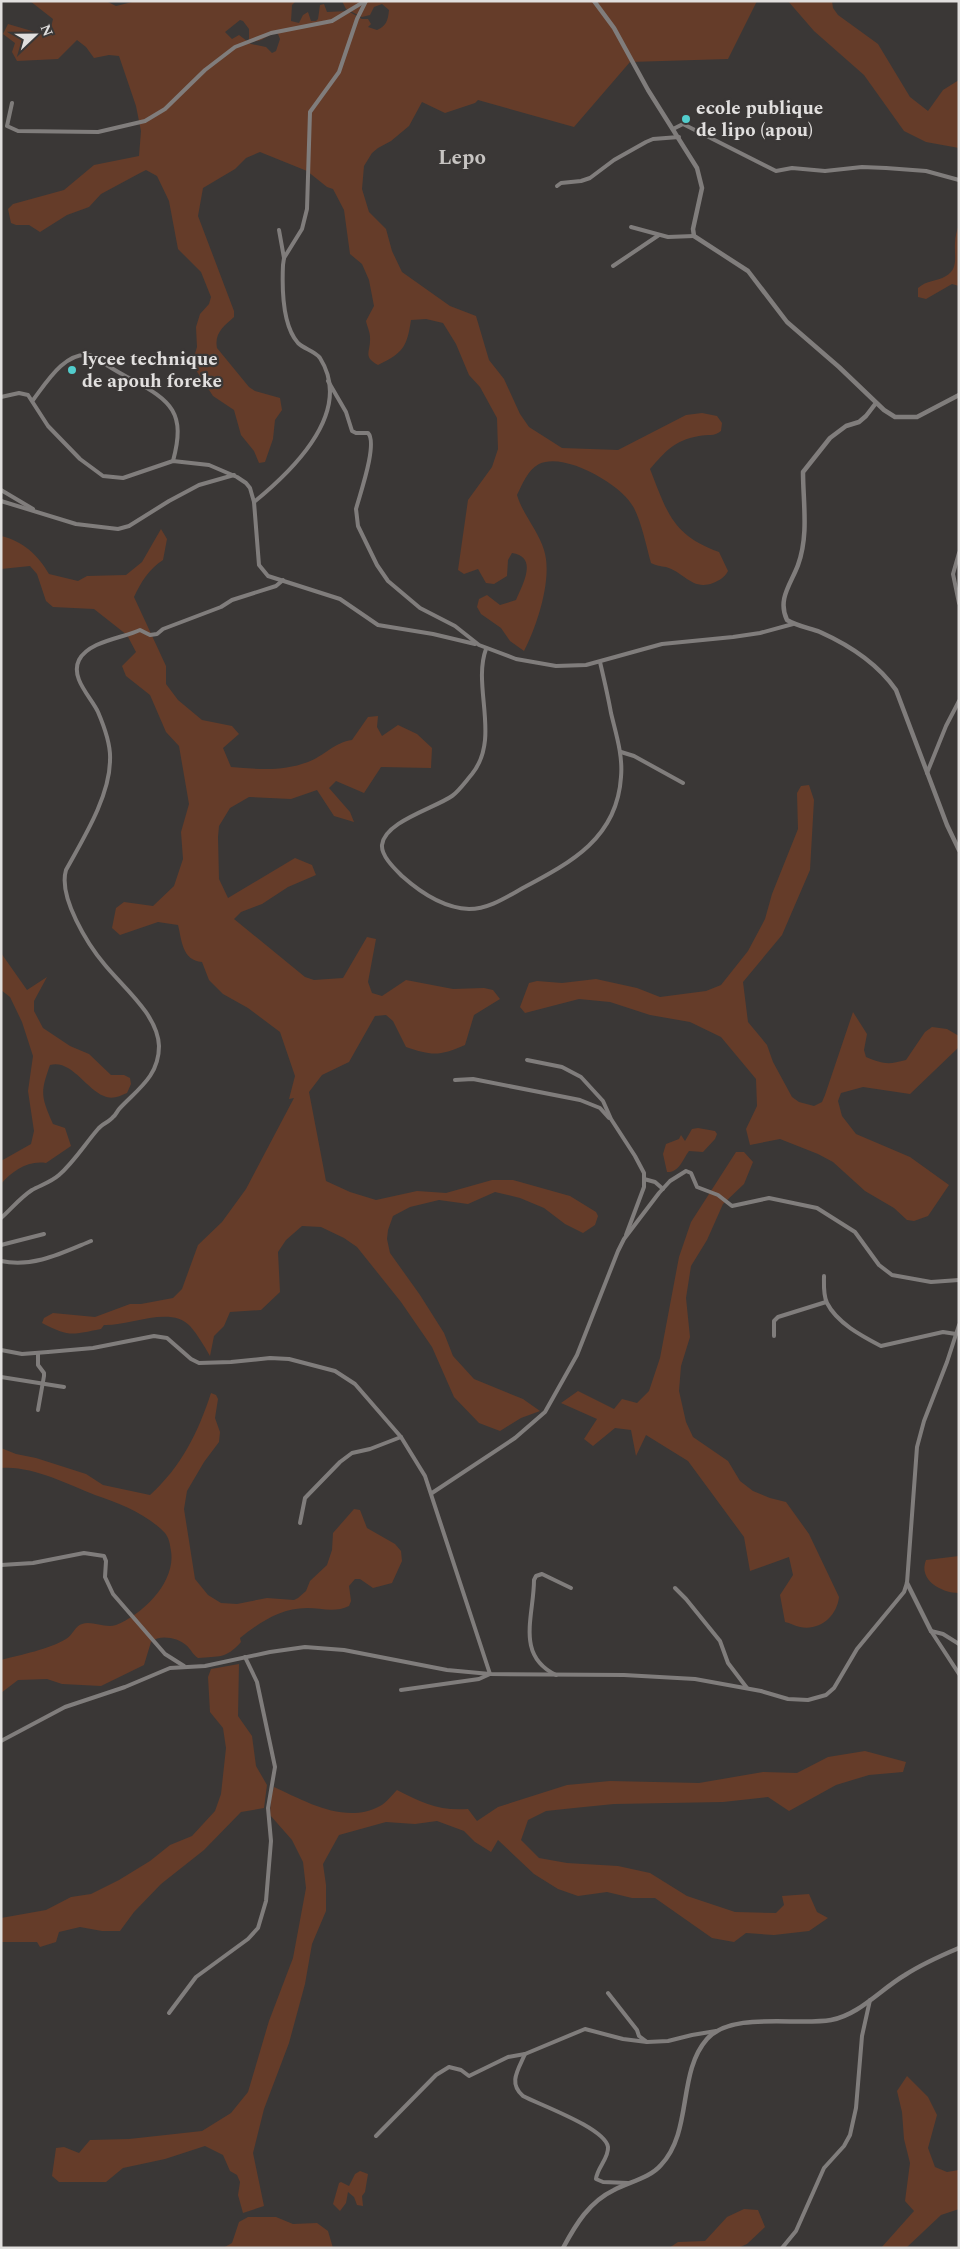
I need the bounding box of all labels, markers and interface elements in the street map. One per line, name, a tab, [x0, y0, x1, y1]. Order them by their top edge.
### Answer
north arrow	[10, 10, 60, 60]
text: N	[35, 21, 58, 40]
place label: ecole publique de lipo (apou)	[696, 94, 823, 145]
marker: ecole publique de lipo (apou)	[680, 113, 692, 125]
district label: Lepo	[438, 142, 486, 174]
place label: lycee technique de apouh foreke	[82, 345, 222, 396]
marker: lycee technique de apouh foreke	[66, 364, 78, 376]

